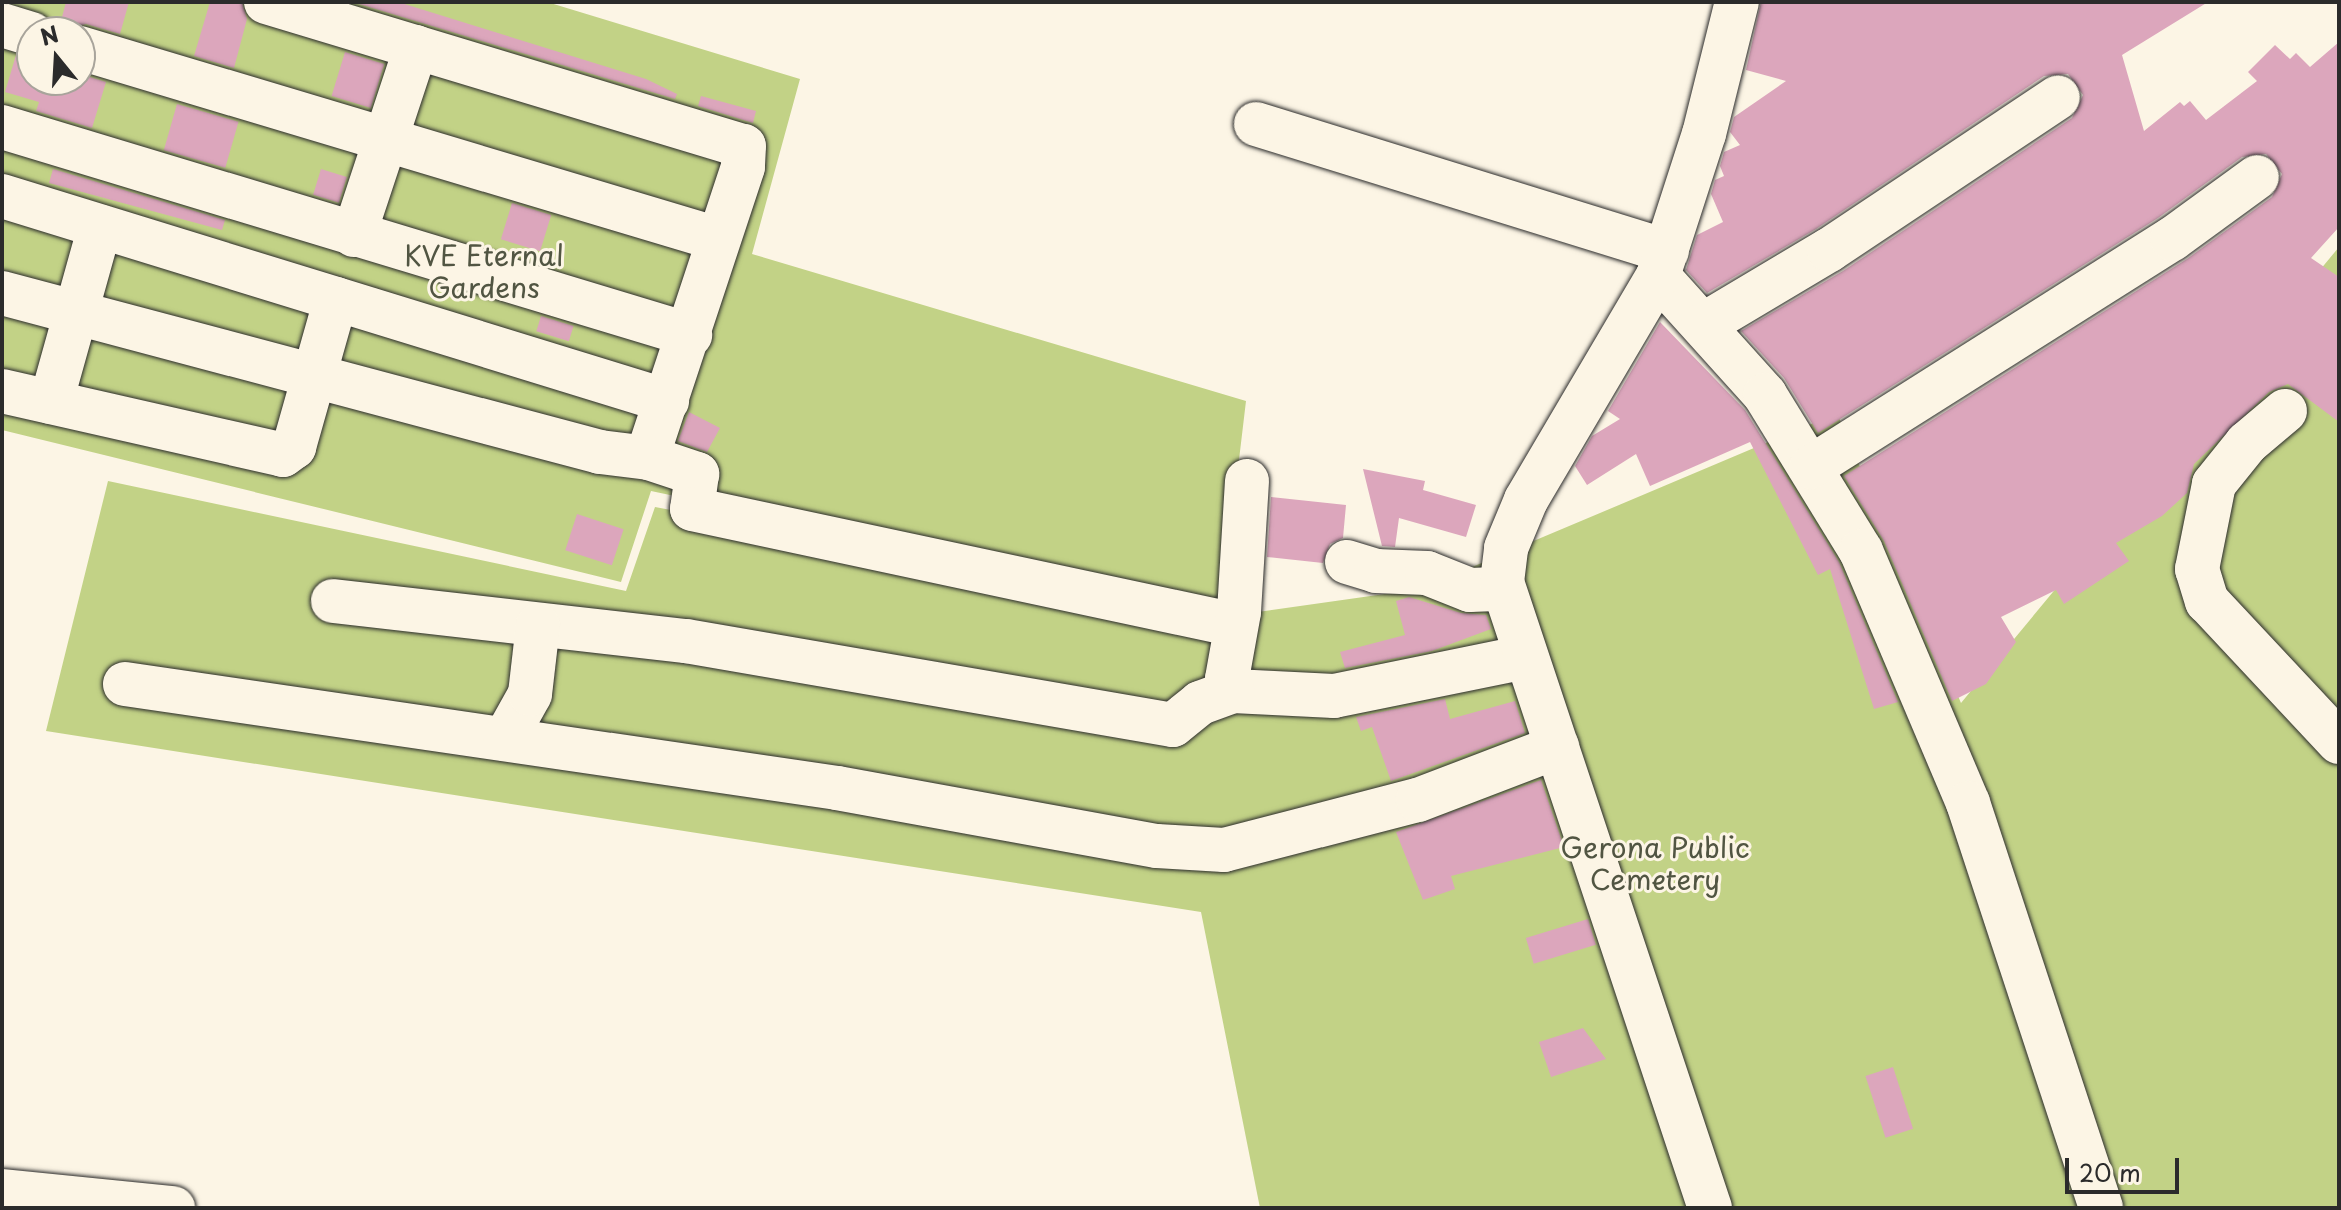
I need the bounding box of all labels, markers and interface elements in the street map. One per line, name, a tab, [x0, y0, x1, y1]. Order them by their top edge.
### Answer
north arrow	[16, 16, 96, 96]
text: N	[36, 16, 62, 53]
park label: KVE Eternal Gardens	[402, 238, 566, 304]
park label: Gerona Public Cemetery	[1561, 830, 1749, 896]
scale bar	[2069, 1142, 2183, 1192]
text: 20 m	[2079, 1154, 2141, 1190]

